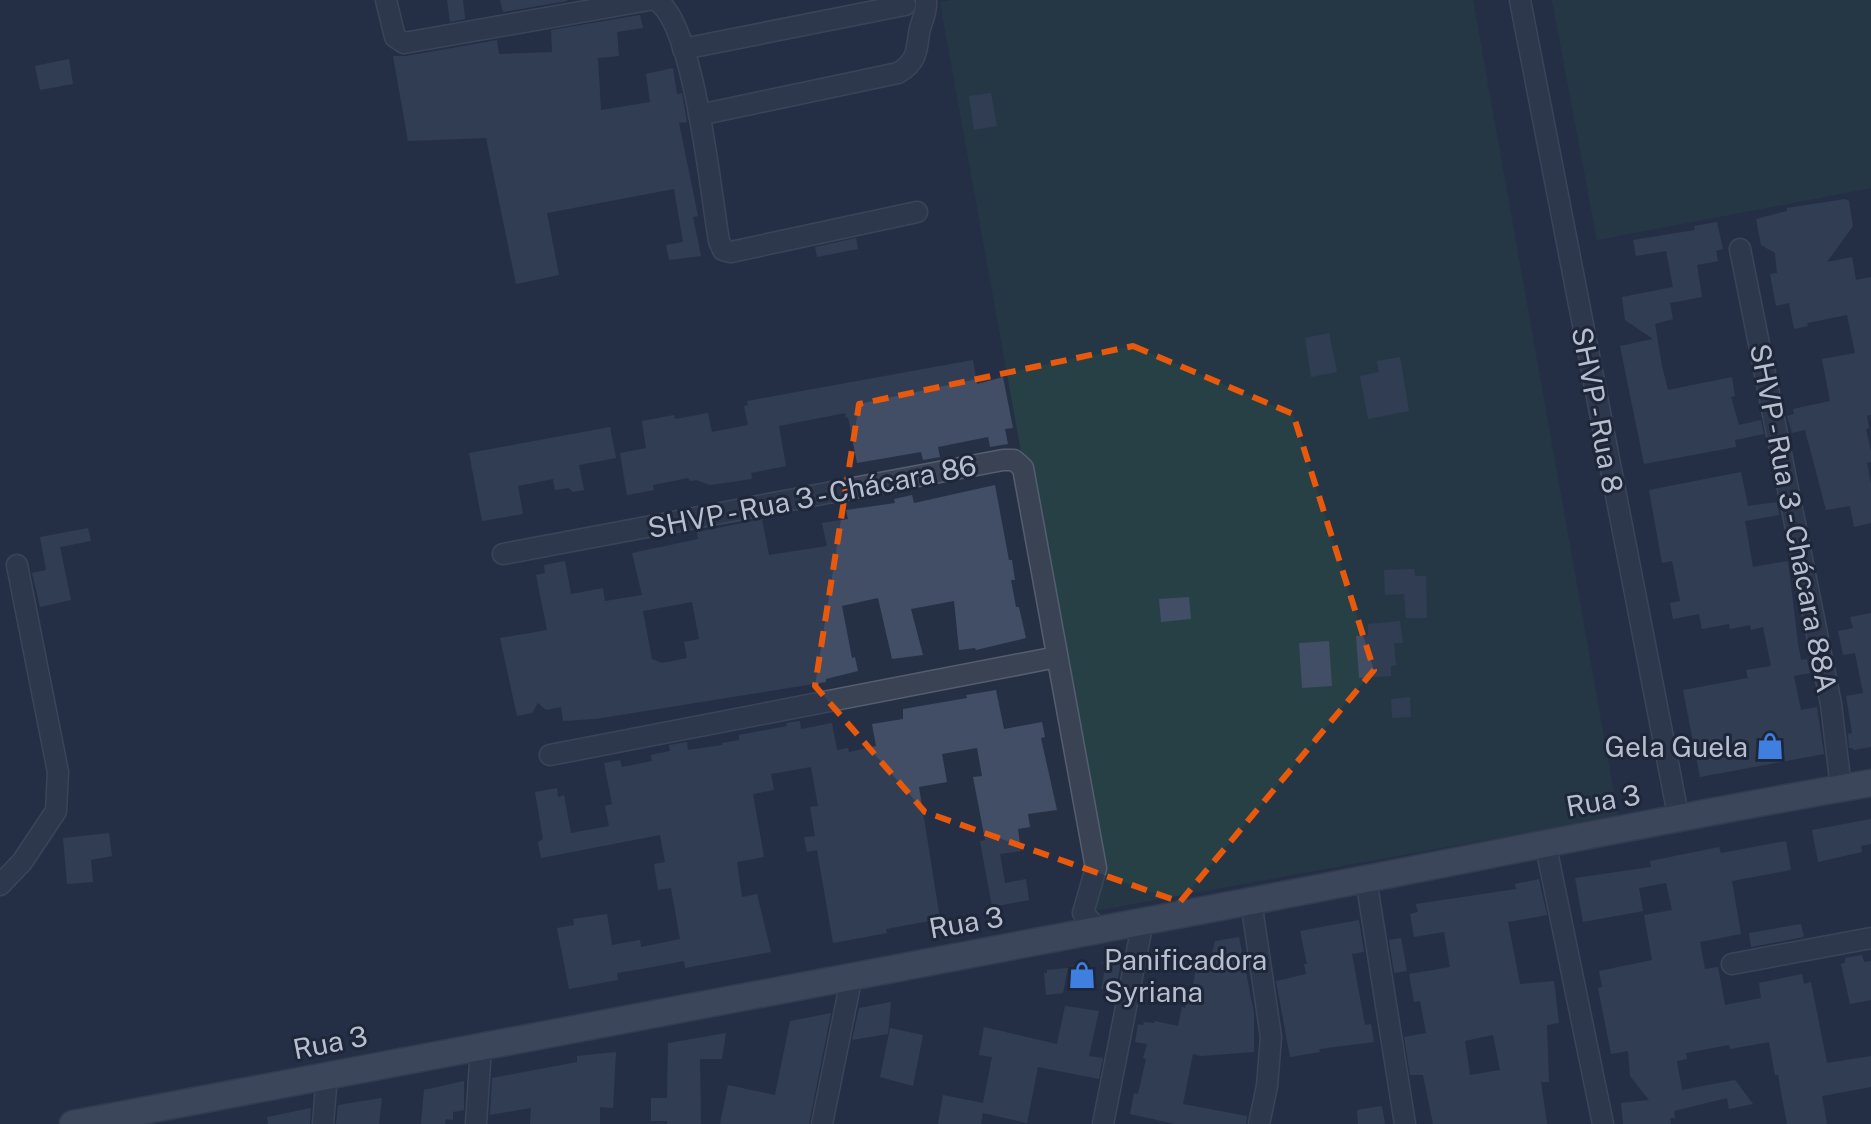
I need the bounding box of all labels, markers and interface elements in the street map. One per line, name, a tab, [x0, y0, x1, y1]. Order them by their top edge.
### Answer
street label: SHVP - Rua 8	[1566, 324, 1630, 496]
street label: SHVP - Rua 3 - Chácara 88A	[1744, 341, 1844, 695]
street label: SHVP - Rua 3 - Chácara 86	[645, 448, 979, 544]
place label: Gela Guela	[1605, 730, 1748, 763]
shop icon: Gela Guela	[1755, 731, 1785, 761]
street label: Rua 3	[1563, 777, 1643, 823]
street label: Rua 3	[926, 899, 1006, 945]
place label: Panificadora Syriana	[1104, 943, 1267, 1008]
shop icon: Panificadora Syriana	[1067, 960, 1097, 990]
street label: Rua 3	[290, 1019, 370, 1065]

